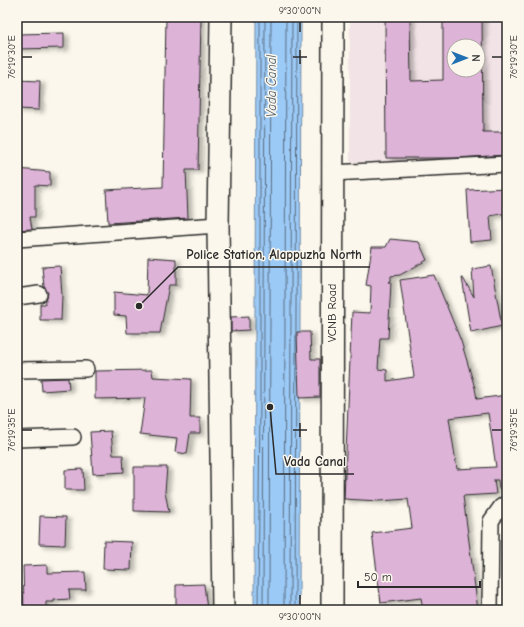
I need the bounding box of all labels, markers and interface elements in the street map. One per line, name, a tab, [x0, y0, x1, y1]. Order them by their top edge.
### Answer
text: 9°30'00"N	[279, 5, 321, 17]
text: 76°19'30"E	[6, 35, 18, 79]
text: 76°19'30"E	[508, 35, 520, 79]
north arrow	[446, 38, 486, 78]
text: N	[469, 54, 482, 62]
water label: Vada Canal	[264, 55, 279, 117]
callout: Police Station, Alappuzha North	[178, 242, 370, 267]
text: Police Station, Alappuzha North	[186, 247, 362, 262]
street label: VCNB Road	[325, 284, 339, 342]
text: 76°19'35"E	[6, 408, 18, 452]
text: 76°19'35"E	[508, 408, 520, 452]
callout: Vada Canal	[276, 449, 354, 474]
text: Vada Canal	[284, 454, 346, 469]
scale bar	[358, 563, 480, 589]
text: 50 m	[364, 570, 392, 584]
text: 9°30'00"N	[279, 611, 321, 623]

